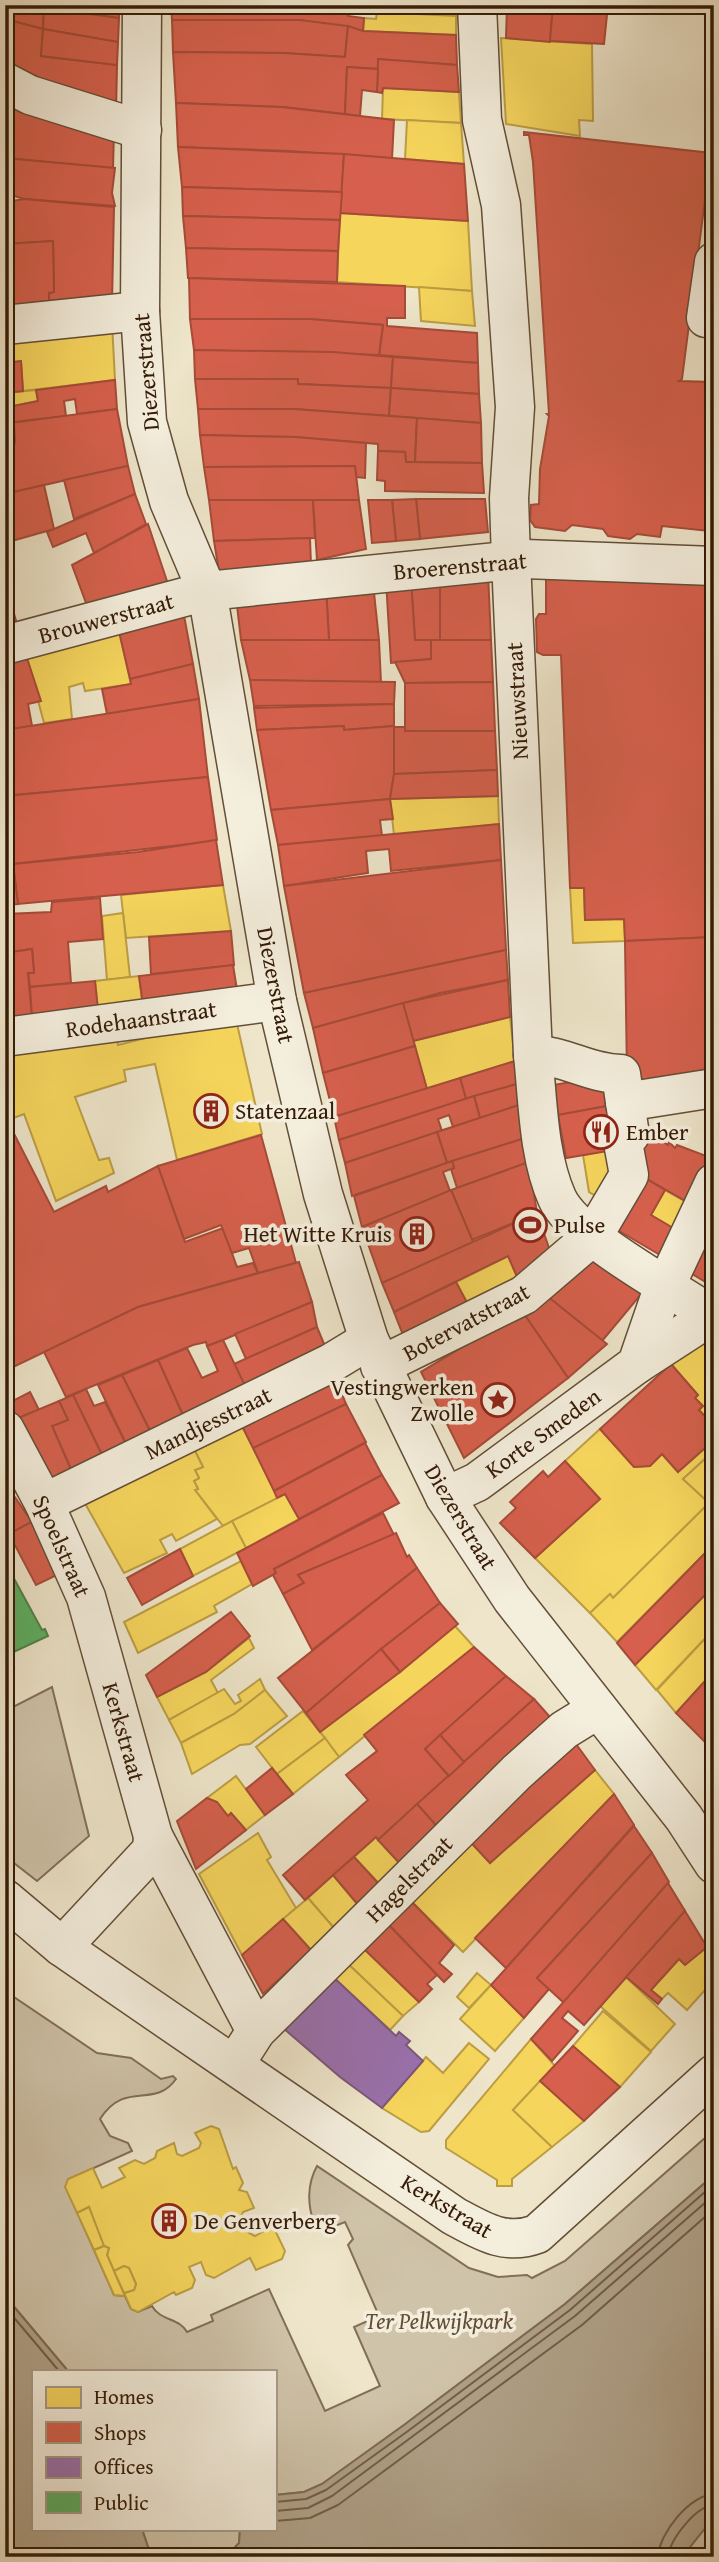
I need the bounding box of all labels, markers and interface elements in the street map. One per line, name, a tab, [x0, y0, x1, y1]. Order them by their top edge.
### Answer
street label: Diezerstraat	[124, 312, 167, 432]
street label: Broerenstraat	[392, 543, 528, 588]
street label: Brouwerstraat	[35, 584, 177, 651]
street label: Nieuwstraat	[497, 642, 536, 761]
street label: Diezerstraat	[249, 924, 304, 1046]
street label: Rodehaanstraat	[63, 992, 218, 1045]
building icon: Statenzaal	[192, 1092, 230, 1130]
place label: Statenzaal	[235, 1094, 335, 1127]
restaurant icon: Ember	[582, 1113, 620, 1151]
place label: Ember	[626, 1115, 689, 1148]
sports icon: Pulse	[511, 1206, 549, 1244]
place label: Pulse	[554, 1208, 605, 1241]
building icon: Het Witte Kruis	[398, 1215, 436, 1253]
place label: Het Witte Kruis	[244, 1217, 392, 1250]
street label: Botervatstraat	[396, 1274, 535, 1369]
place label: Vestingwerken Zwolle	[330, 1370, 474, 1429]
street label: Mandjesstraat	[139, 1378, 277, 1467]
street label: Korte Smeden	[478, 1379, 607, 1486]
place icon: Vestingwerken Zwolle	[479, 1381, 517, 1419]
street label: Diezerstraat	[417, 1458, 506, 1576]
street label: Spoelstraat	[25, 1489, 100, 1602]
street label: Kerkstraat	[95, 1678, 154, 1785]
street label: Hagelstraat	[358, 1828, 460, 1930]
street label: Kerkstraat	[395, 2165, 499, 2246]
building icon: De Genverberg	[150, 2202, 188, 2240]
place label: De Genverberg	[194, 2204, 336, 2237]
park label: Ter Pelkwijkpark	[365, 2304, 514, 2337]
legend	[32, 2370, 276, 2530]
text: Homes	[94, 2381, 154, 2412]
text: Shops	[94, 2417, 146, 2448]
text: Offices	[94, 2451, 154, 2482]
text: Public	[94, 2487, 149, 2518]

